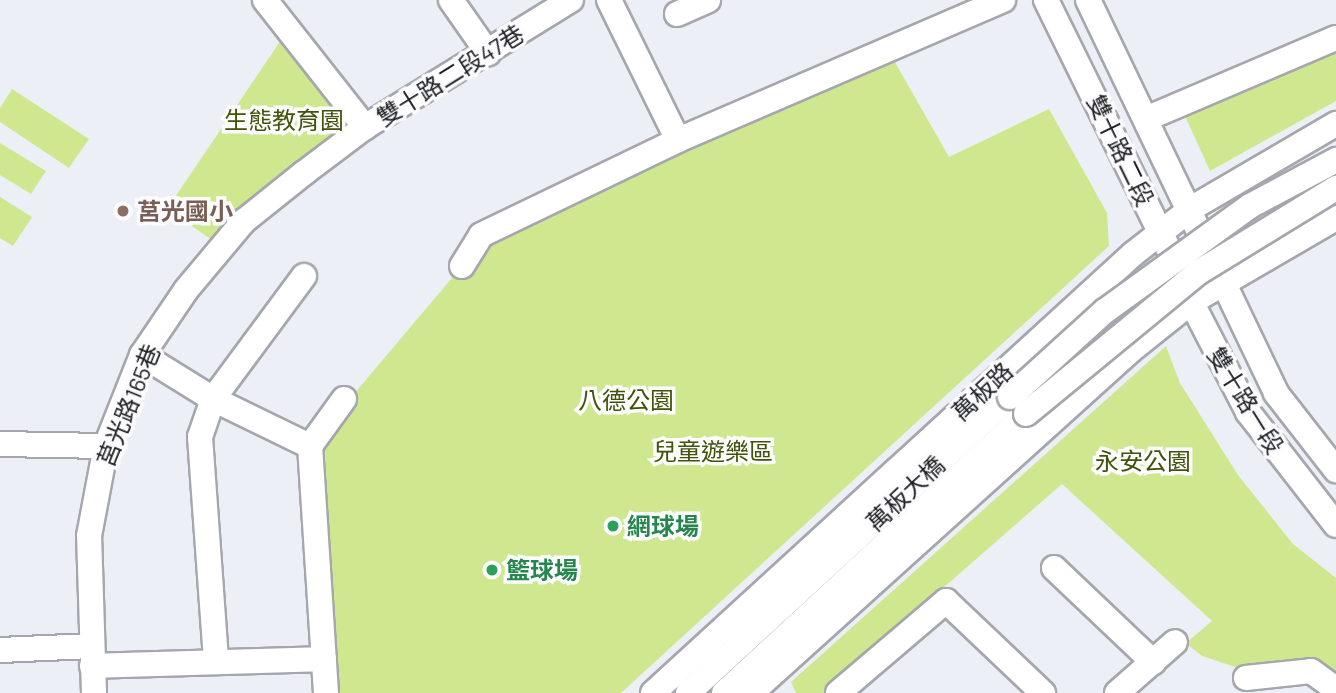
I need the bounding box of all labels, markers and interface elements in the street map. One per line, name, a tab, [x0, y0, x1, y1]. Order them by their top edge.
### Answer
street label: 雙十路二段47巷	[371, 18, 529, 132]
street label: 雙十路二段	[1082, 90, 1160, 210]
park label: 生態教育園	[224, 106, 344, 134]
place label: 莒光國小	[137, 197, 233, 225]
marker: 莒光國小	[115, 203, 131, 219]
street label: 莒光路165巷	[90, 340, 166, 470]
street label: 雙十路一段	[1202, 341, 1290, 459]
street label: 萬板路	[946, 356, 1018, 426]
park label: 八德公園	[578, 386, 674, 414]
park label: 兒童遊樂區	[653, 437, 773, 465]
park label: 永安公園	[1095, 447, 1191, 475]
street label: 萬板大橋	[860, 450, 950, 536]
place label: 網球場	[627, 512, 699, 540]
marker: 網球場	[605, 518, 621, 534]
place label: 籃球場	[506, 556, 578, 584]
marker: 籃球場	[484, 562, 500, 578]

